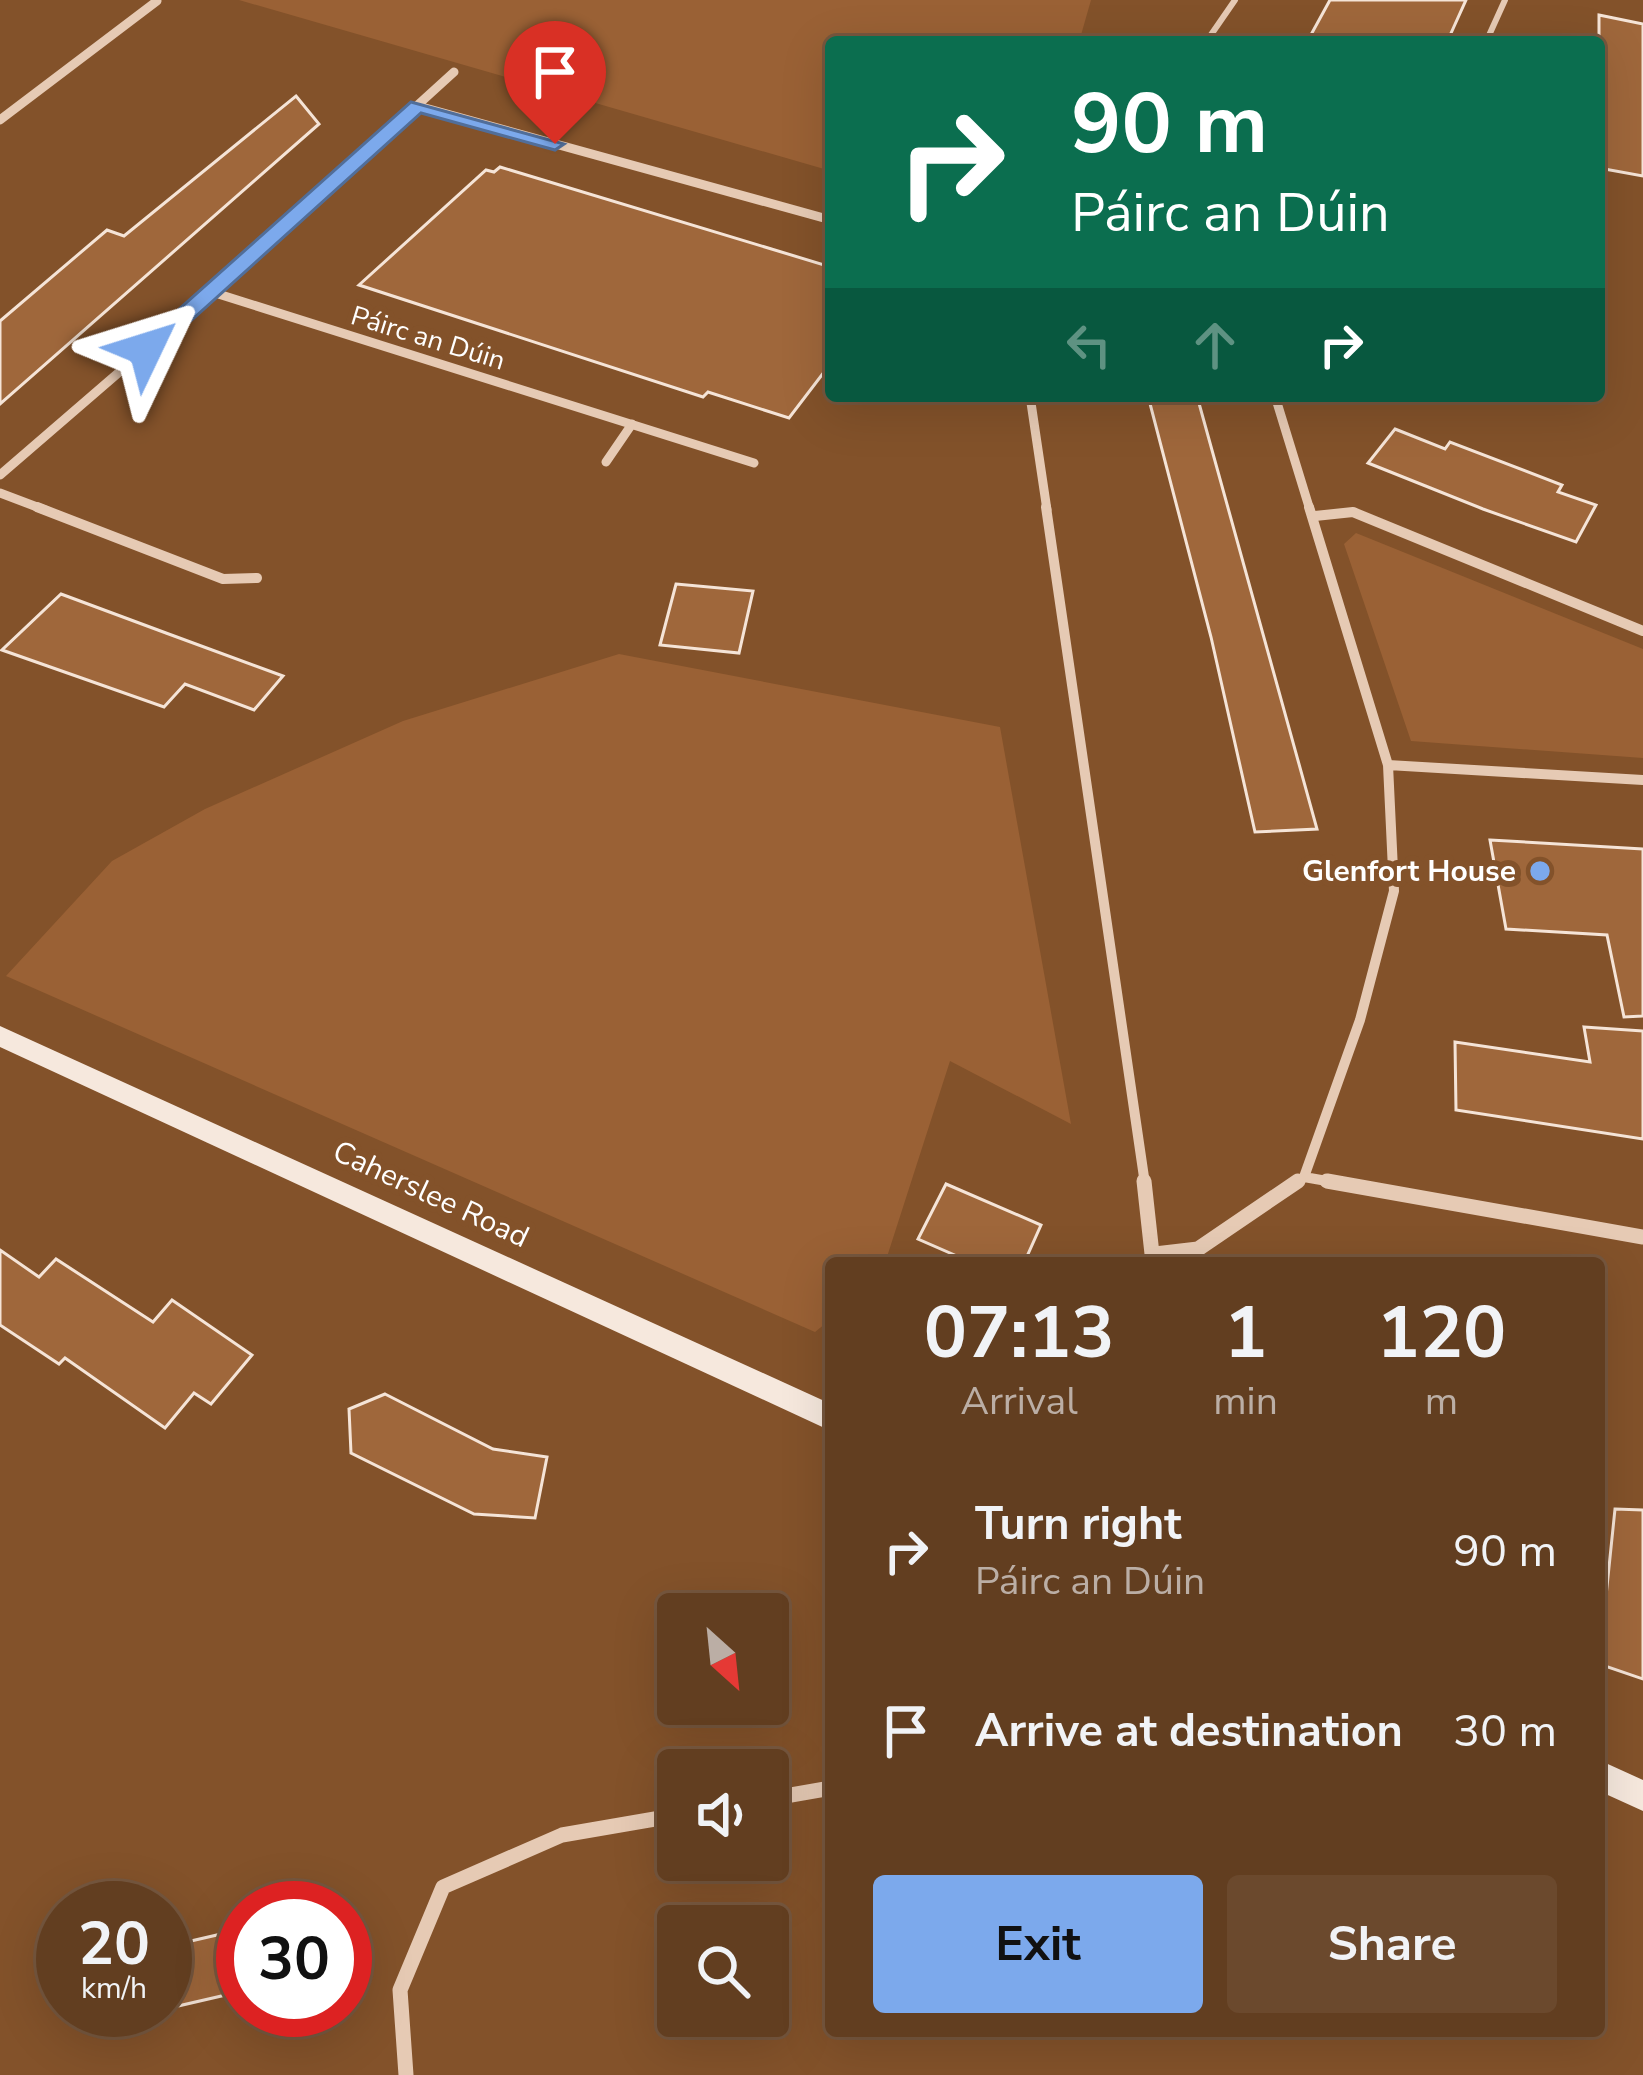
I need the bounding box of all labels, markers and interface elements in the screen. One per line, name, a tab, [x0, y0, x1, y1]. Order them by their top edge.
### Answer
pin	[504, 21.0, 606, 144]
icon: arrive	[522, 39, 588, 105]
text: 90 m	[1071, 67, 1268, 182]
icon: right	[873, 84, 1029, 240]
text: Páirc an Dúin	[1071, 176, 1390, 250]
position arrow	[83, 286, 209, 412]
street label: Páirc an Dúin	[346, 297, 509, 379]
icon: left	[1056, 312, 1122, 378]
icon: ahead	[1182, 312, 1248, 378]
icon: right	[1308, 312, 1374, 378]
place label: Glenfort House	[1302, 851, 1516, 892]
marker: Glenfort House	[1527, 858, 1553, 884]
street label: Caherslee Road	[326, 1131, 535, 1258]
text: 07:13	[924, 1284, 1114, 1382]
text: 1	[1224, 1284, 1267, 1382]
text: 120	[1377, 1284, 1506, 1382]
text: Arrival	[960, 1375, 1078, 1428]
text: min	[1213, 1375, 1278, 1428]
text: m	[1425, 1375, 1458, 1428]
text: Turn right	[975, 1494, 1182, 1555]
icon: right	[873, 1518, 939, 1584]
text: 90 m	[1453, 1521, 1557, 1582]
text: Páirc an Dúin	[975, 1555, 1205, 1608]
north arrow	[657, 1593, 789, 1725]
map controls	[657, 1593, 789, 2037]
icon: arrive	[873, 1698, 939, 1764]
text: Arrive at destination	[975, 1701, 1403, 1762]
text: 30 m	[1453, 1701, 1557, 1762]
button: sound	[657, 1749, 789, 1881]
button: Exit	[873, 1875, 1203, 2013]
button: Share	[1227, 1875, 1557, 2013]
speed limit sign: 30	[216, 1881, 372, 2037]
text: 20	[78, 1903, 150, 1985]
button: search	[657, 1905, 789, 2037]
text: km/h	[81, 1968, 147, 2009]

